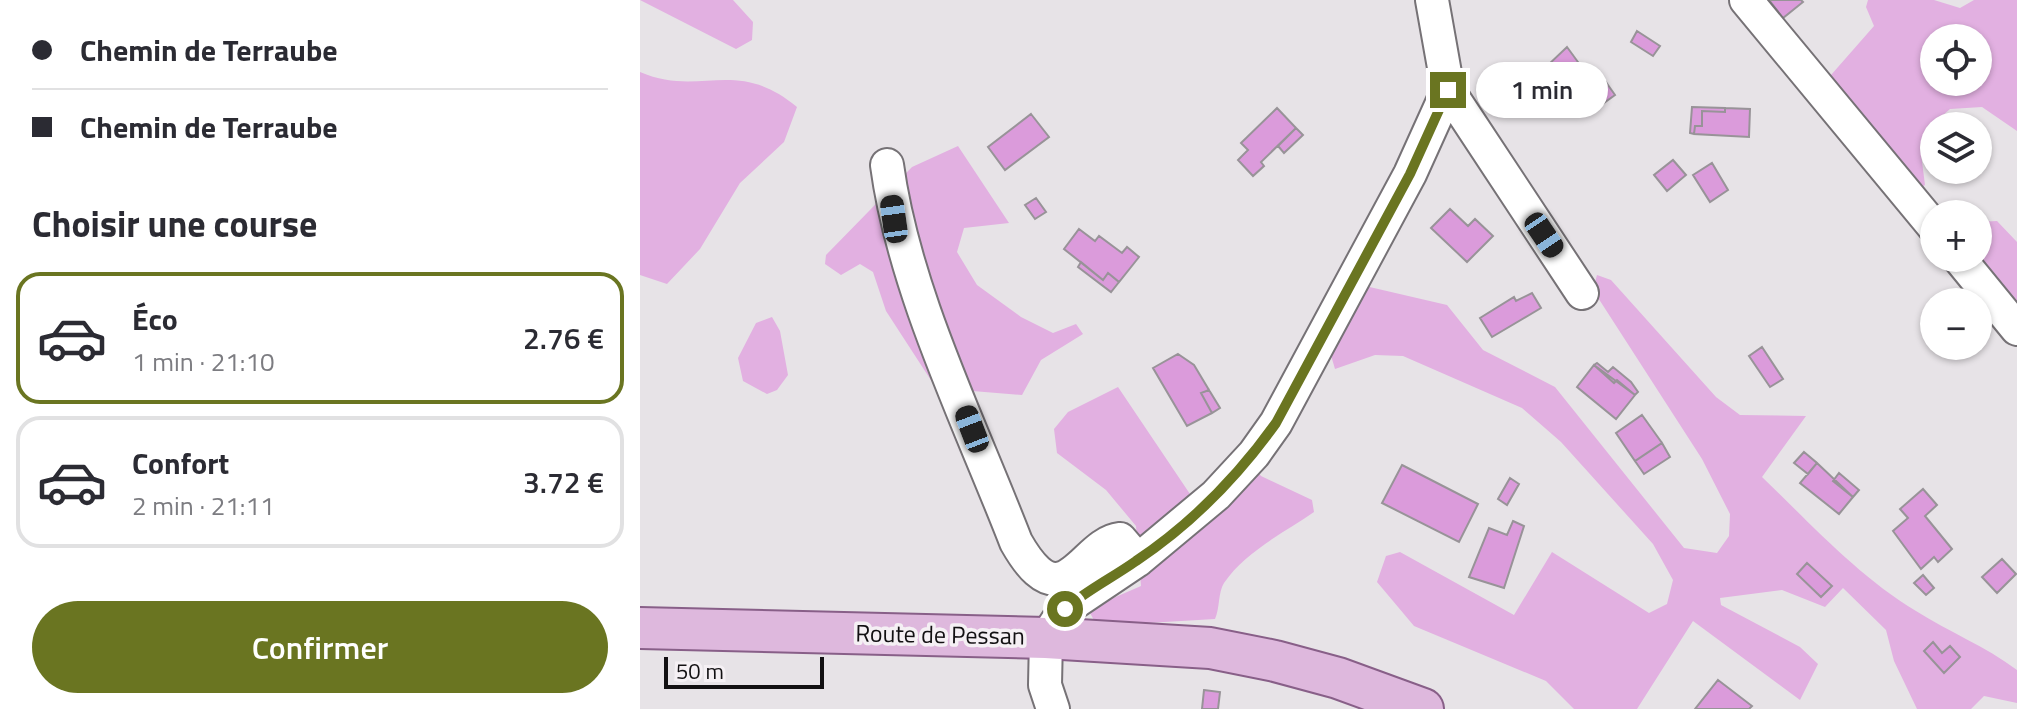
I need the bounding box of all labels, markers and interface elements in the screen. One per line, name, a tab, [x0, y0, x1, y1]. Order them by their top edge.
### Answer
map controls	[1920, 24, 1992, 360]
button: locate	[1920, 24, 1992, 96]
text: Chemin de Terraube	[80, 27, 338, 73]
callout: 1 min	[1476, 62, 1608, 118]
text: 1 min	[1511, 70, 1573, 109]
route end	[1430, 72, 1466, 108]
text: Chemin de Terraube	[80, 104, 338, 150]
button: layers	[1920, 112, 1992, 184]
car	[879, 194, 909, 244]
text: Choisir une course	[32, 196, 317, 251]
button: +	[1920, 200, 1992, 272]
car	[1521, 208, 1567, 262]
button: −	[1920, 288, 1992, 360]
text: Éco	[132, 296, 178, 342]
icon: car	[36, 302, 108, 374]
text: 2.76 €	[523, 315, 604, 361]
text: 1 min · 21:10	[132, 342, 275, 381]
car	[952, 402, 992, 456]
text: Confort	[132, 440, 229, 486]
icon: car	[36, 446, 108, 518]
text: 3.72 €	[523, 459, 604, 505]
text: 2 min · 21:11	[132, 486, 275, 525]
route start	[1047, 591, 1083, 627]
button: Confirmer	[32, 601, 608, 693]
street label: Route de Pessan	[855, 615, 1025, 653]
scale bar	[664, 653, 824, 689]
text: 50 m	[676, 654, 724, 688]

